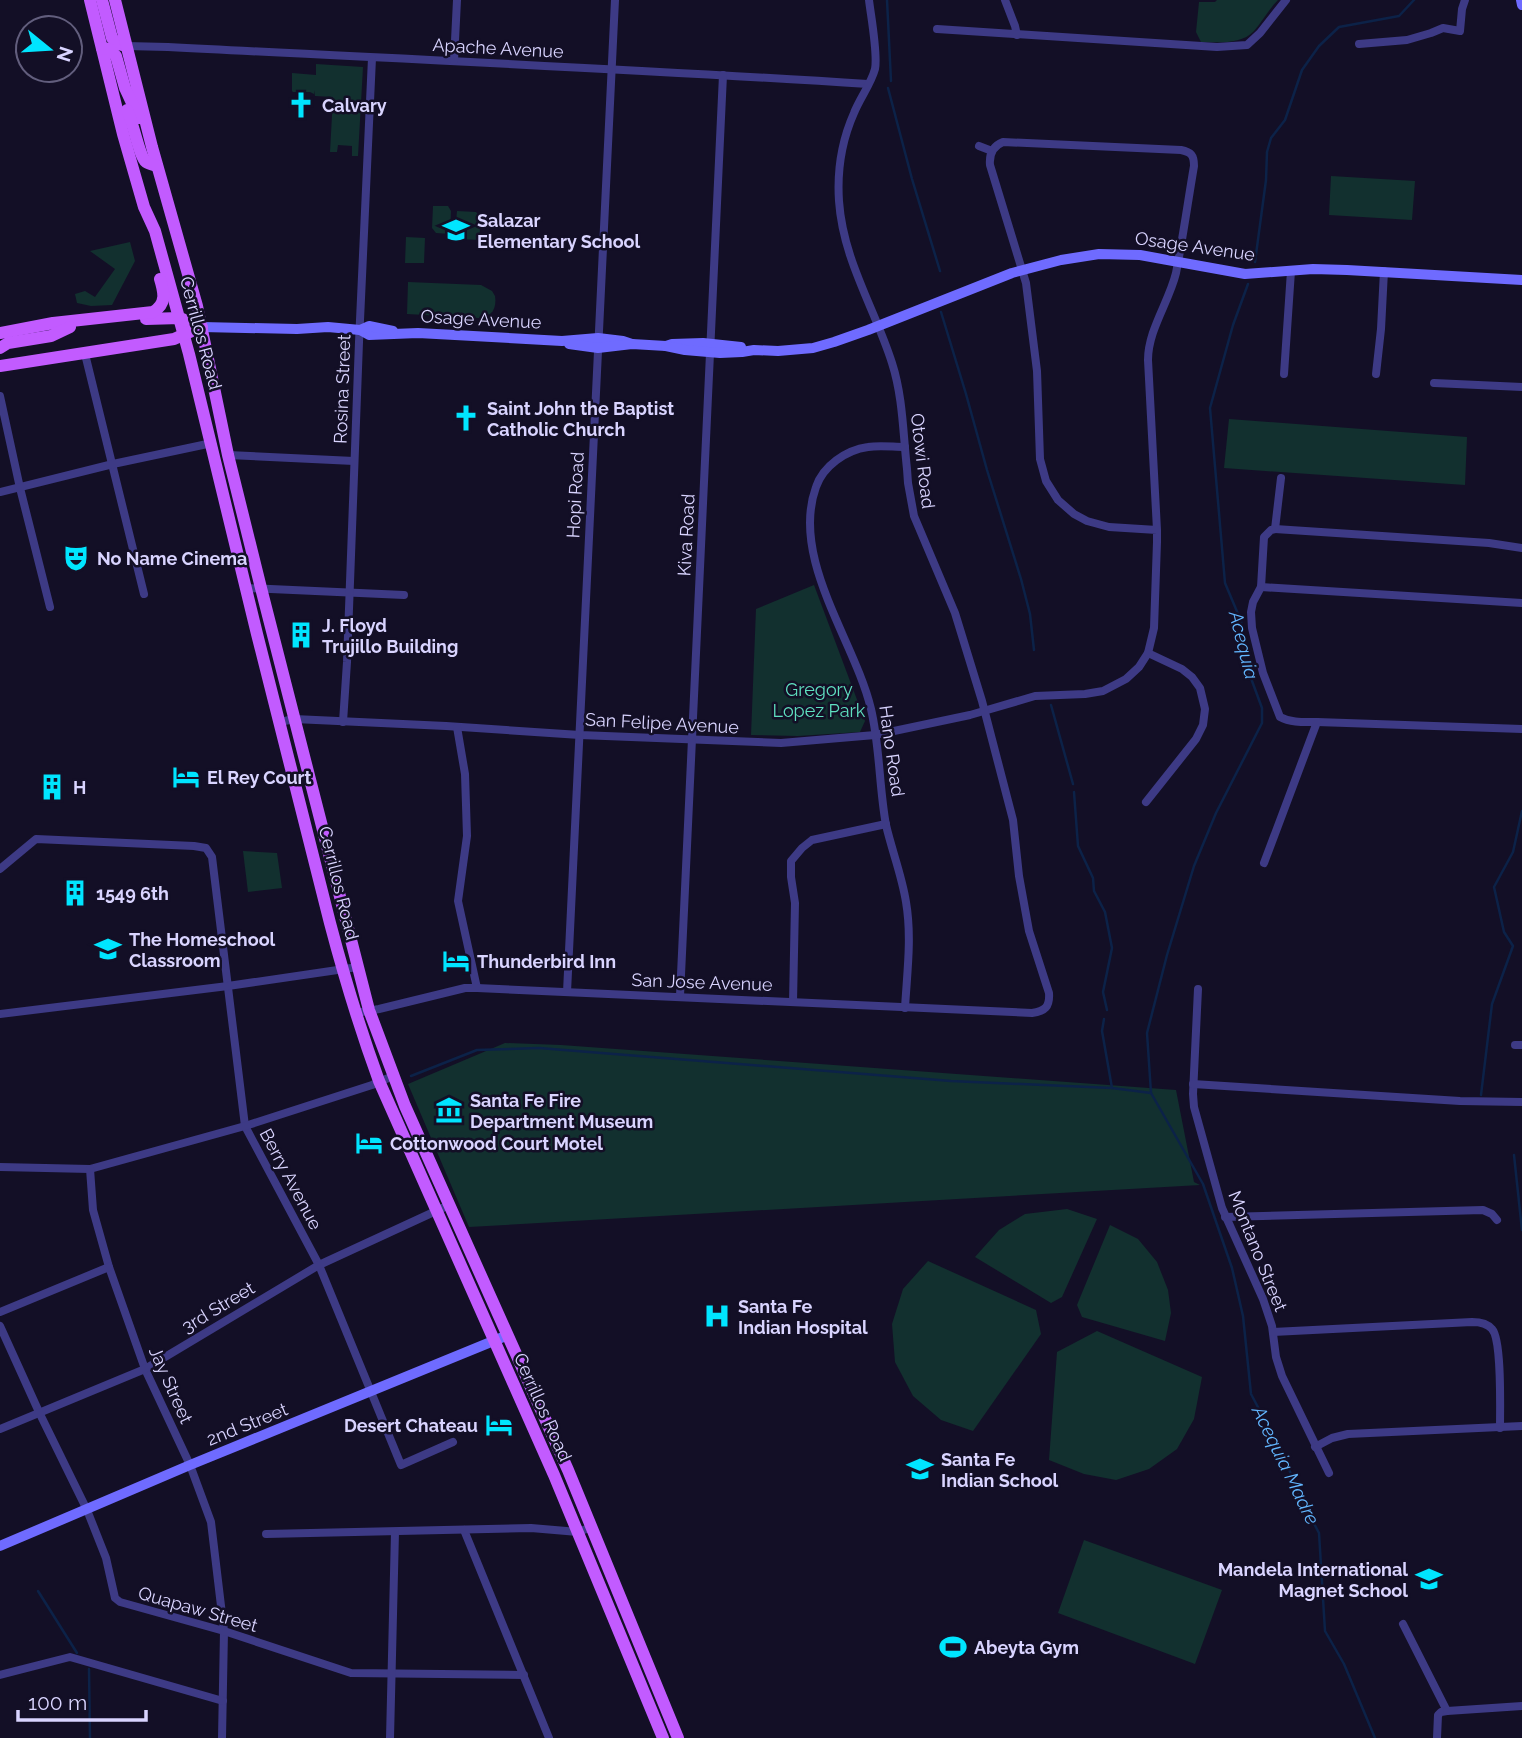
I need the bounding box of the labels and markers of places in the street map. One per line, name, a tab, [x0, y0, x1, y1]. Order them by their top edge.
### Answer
church icon: Calvary	[286, 90, 316, 120]
place label: Calvary	[322, 95, 387, 116]
place label: Salazar Elementary School	[477, 210, 641, 252]
school or university icon: Salazar Elementary School	[441, 215, 471, 245]
place label: Saint John the Baptist Catholic Church	[487, 398, 674, 440]
church icon: Saint John the Baptist Catholic Church	[451, 403, 481, 433]
theatre icon: No Name Cinema	[61, 543, 91, 573]
place label: No Name Cinema	[97, 548, 247, 569]
place label: J. Floyd Trujillo Building	[322, 615, 458, 657]
building icon: J. Floyd Trujillo Building	[286, 620, 316, 650]
hotel icon: El Rey Court	[171, 762, 201, 792]
place label: El Rey Court	[207, 767, 312, 788]
building icon: H	[37, 772, 67, 802]
place label: H	[73, 777, 86, 798]
building icon: 1549 6th	[60, 878, 90, 908]
place label: 1549 6th	[96, 883, 169, 904]
place label: The Homeschool Classroom	[129, 929, 276, 971]
school or university icon: The Homeschool Classroom	[93, 934, 123, 964]
hotel icon: Thunderbird Inn	[441, 946, 471, 976]
place label: Thunderbird Inn	[477, 951, 616, 972]
place label: Santa Fe Fire Department Museum	[470, 1090, 653, 1132]
museum icon: Santa Fe Fire Department Museum	[434, 1095, 464, 1125]
hotel icon: Cottonwood Court Motel	[354, 1128, 384, 1158]
place label: Cottonwood Court Motel	[390, 1133, 603, 1154]
place label: Santa Fe Indian Hospital	[738, 1296, 868, 1338]
hospital icon: Santa Fe Indian Hospital	[702, 1301, 732, 1331]
hotel icon: Desert Chateau	[484, 1410, 514, 1440]
place label: Desert Chateau	[344, 1415, 478, 1436]
place label: Santa Fe Indian School	[941, 1449, 1059, 1491]
school or university icon: Santa Fe Indian School	[905, 1454, 935, 1484]
place label: Mandela International Magnet School	[1218, 1559, 1408, 1601]
school or university icon: Mandela International Magnet School	[1414, 1564, 1444, 1594]
sports icon: Abeyta Gym	[938, 1632, 968, 1662]
place label: Abeyta Gym	[974, 1637, 1079, 1658]

